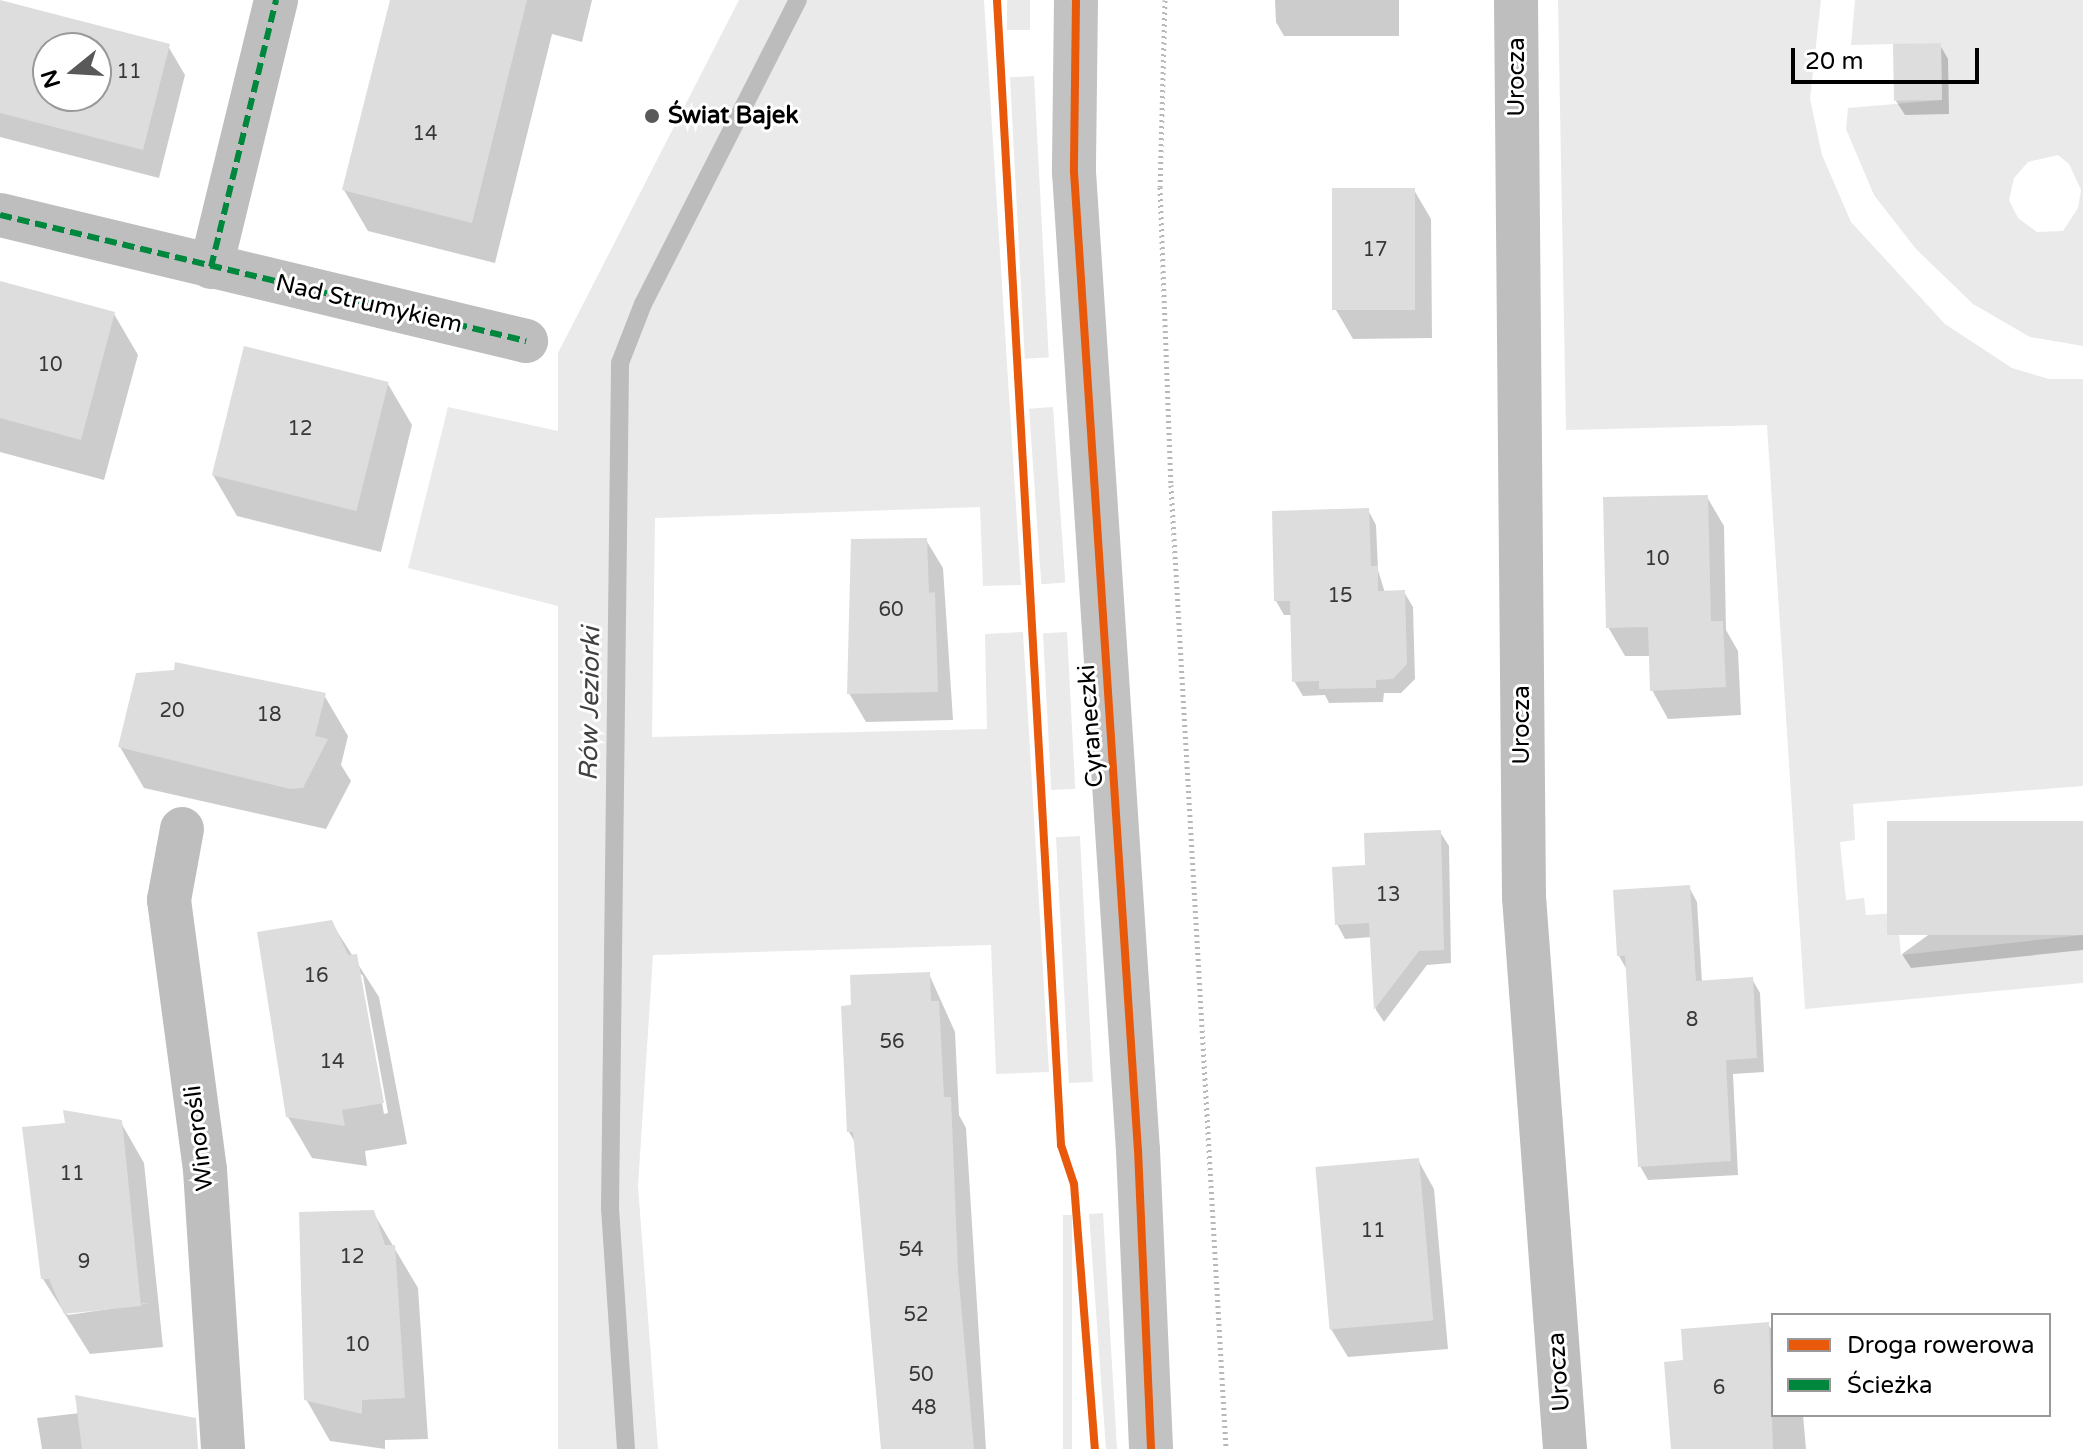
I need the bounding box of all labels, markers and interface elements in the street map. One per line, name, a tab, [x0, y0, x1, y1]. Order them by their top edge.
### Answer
north arrow	[32, 32, 112, 112]
scale bar	[1795, 32, 1983, 82]
street label: Urocza	[1503, 37, 1531, 117]
text: 20 m	[1805, 47, 1863, 76]
house number: 11	[116, 60, 142, 84]
text: N	[36, 66, 66, 91]
place label: Świat Bajek	[668, 102, 798, 130]
marker: Świat Bajek	[643, 107, 661, 125]
house number: 14	[412, 122, 438, 146]
house number: 17	[1362, 238, 1388, 262]
street label: Nad Strumykiem	[273, 269, 465, 339]
house number: 10	[37, 353, 63, 377]
house number: 12	[287, 417, 313, 441]
house number: 10	[1644, 547, 1670, 571]
house number: 15	[1327, 584, 1353, 608]
house number: 60	[878, 598, 904, 622]
water label: Rów Jeziorki	[573, 627, 607, 781]
street label: Cyraneczki	[1072, 664, 1110, 788]
street label: Urocza	[1508, 685, 1536, 765]
house number: 20	[159, 699, 185, 723]
house number: 18	[256, 703, 282, 727]
house number: 13	[1375, 883, 1401, 907]
house number: 16	[303, 964, 329, 988]
house number: 8	[1686, 1008, 1698, 1032]
house number: 56	[879, 1030, 905, 1054]
house number: 14	[319, 1050, 345, 1074]
street label: Winorośli	[178, 1084, 220, 1192]
house number: 11	[59, 1162, 85, 1186]
house number: 11	[1360, 1219, 1386, 1243]
house number: 54	[898, 1238, 924, 1262]
house number: 12	[339, 1245, 365, 1269]
house number: 9	[78, 1250, 90, 1274]
house number: 52	[903, 1303, 929, 1327]
legend	[1771, 1313, 2051, 1417]
street label: Urocza	[1542, 1331, 1576, 1413]
text: Droga rowerowa	[1847, 1331, 2034, 1360]
house number: 10	[344, 1333, 370, 1357]
house number: 50	[908, 1363, 934, 1387]
text: Ścieżka	[1847, 1371, 1932, 1400]
house number: 6	[1713, 1376, 1725, 1400]
house number: 48	[911, 1396, 937, 1420]

